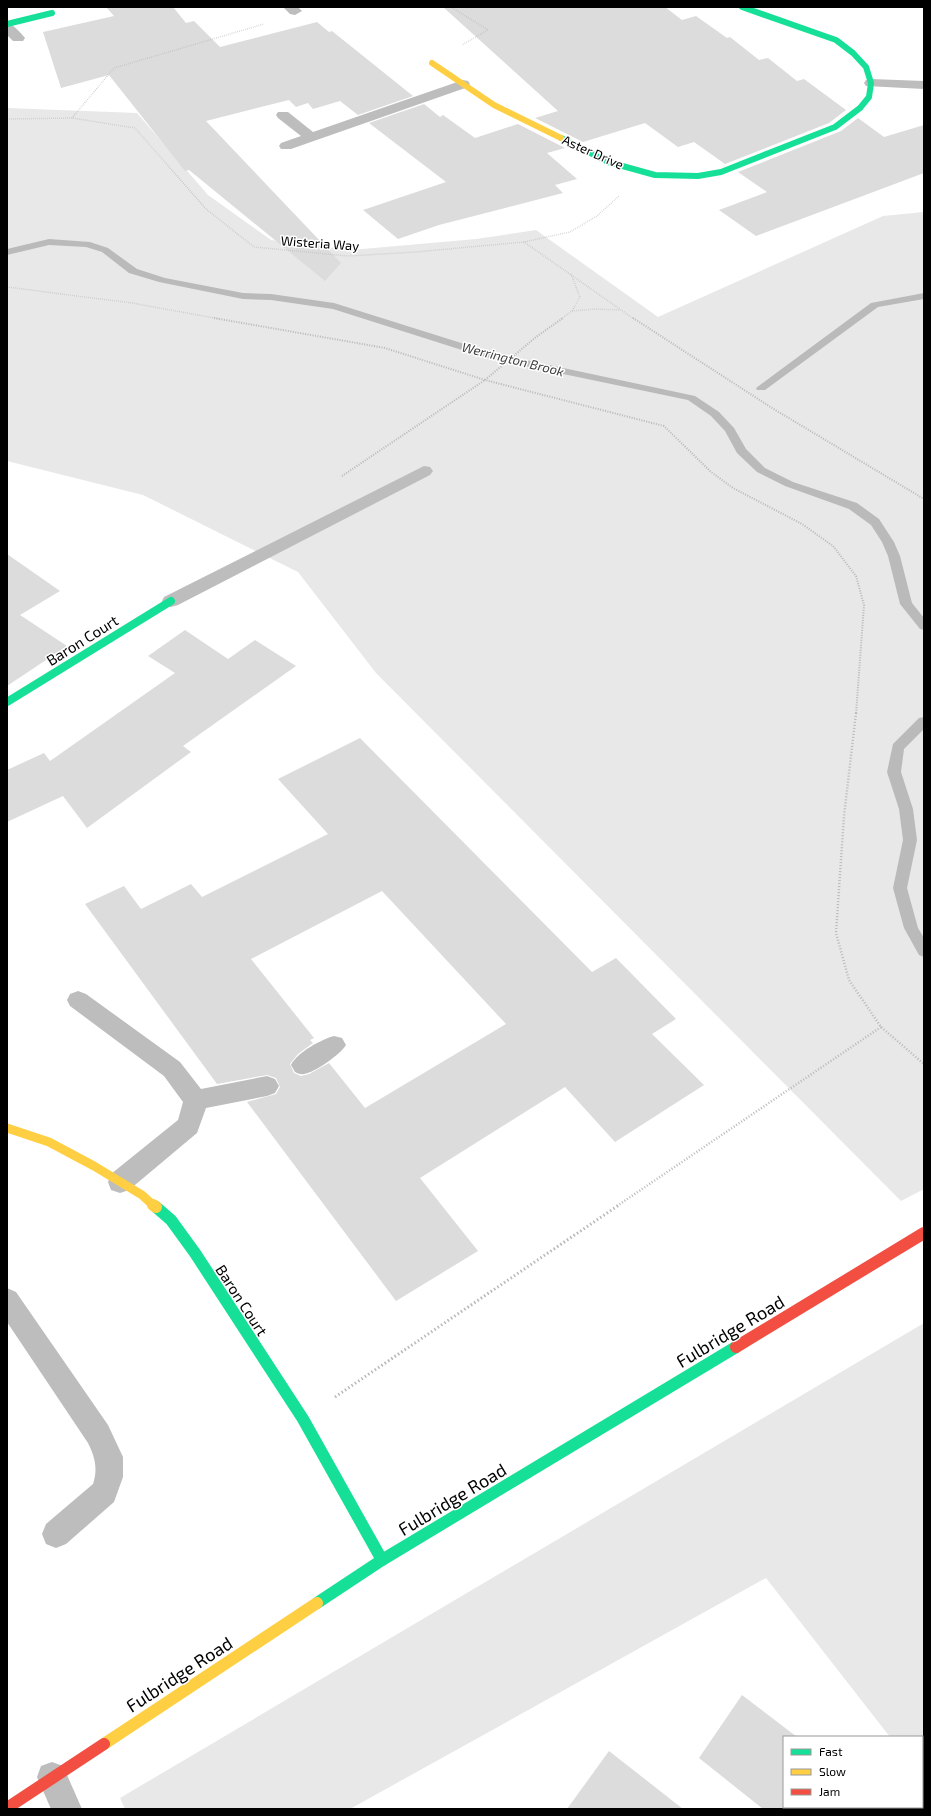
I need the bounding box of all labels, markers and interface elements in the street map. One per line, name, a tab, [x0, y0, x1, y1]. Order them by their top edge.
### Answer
street label: Aster Drive	[560, 131, 626, 173]
street label: Wisteria Way	[280, 232, 360, 254]
water label: Werrington Brook	[460, 339, 566, 379]
street label: Baron Court	[43, 611, 121, 669]
street label: Baron Court	[212, 1261, 272, 1339]
street label: Fulbridge Road	[672, 1290, 788, 1372]
street label: Fulbridge Road	[394, 1458, 510, 1540]
street label: Fulbridge Road	[122, 1631, 236, 1717]
legend	[783, 1736, 923, 1808]
text: Fast	[819, 1744, 843, 1758]
text: Slow	[819, 1764, 846, 1778]
text: Jam	[819, 1784, 840, 1798]

